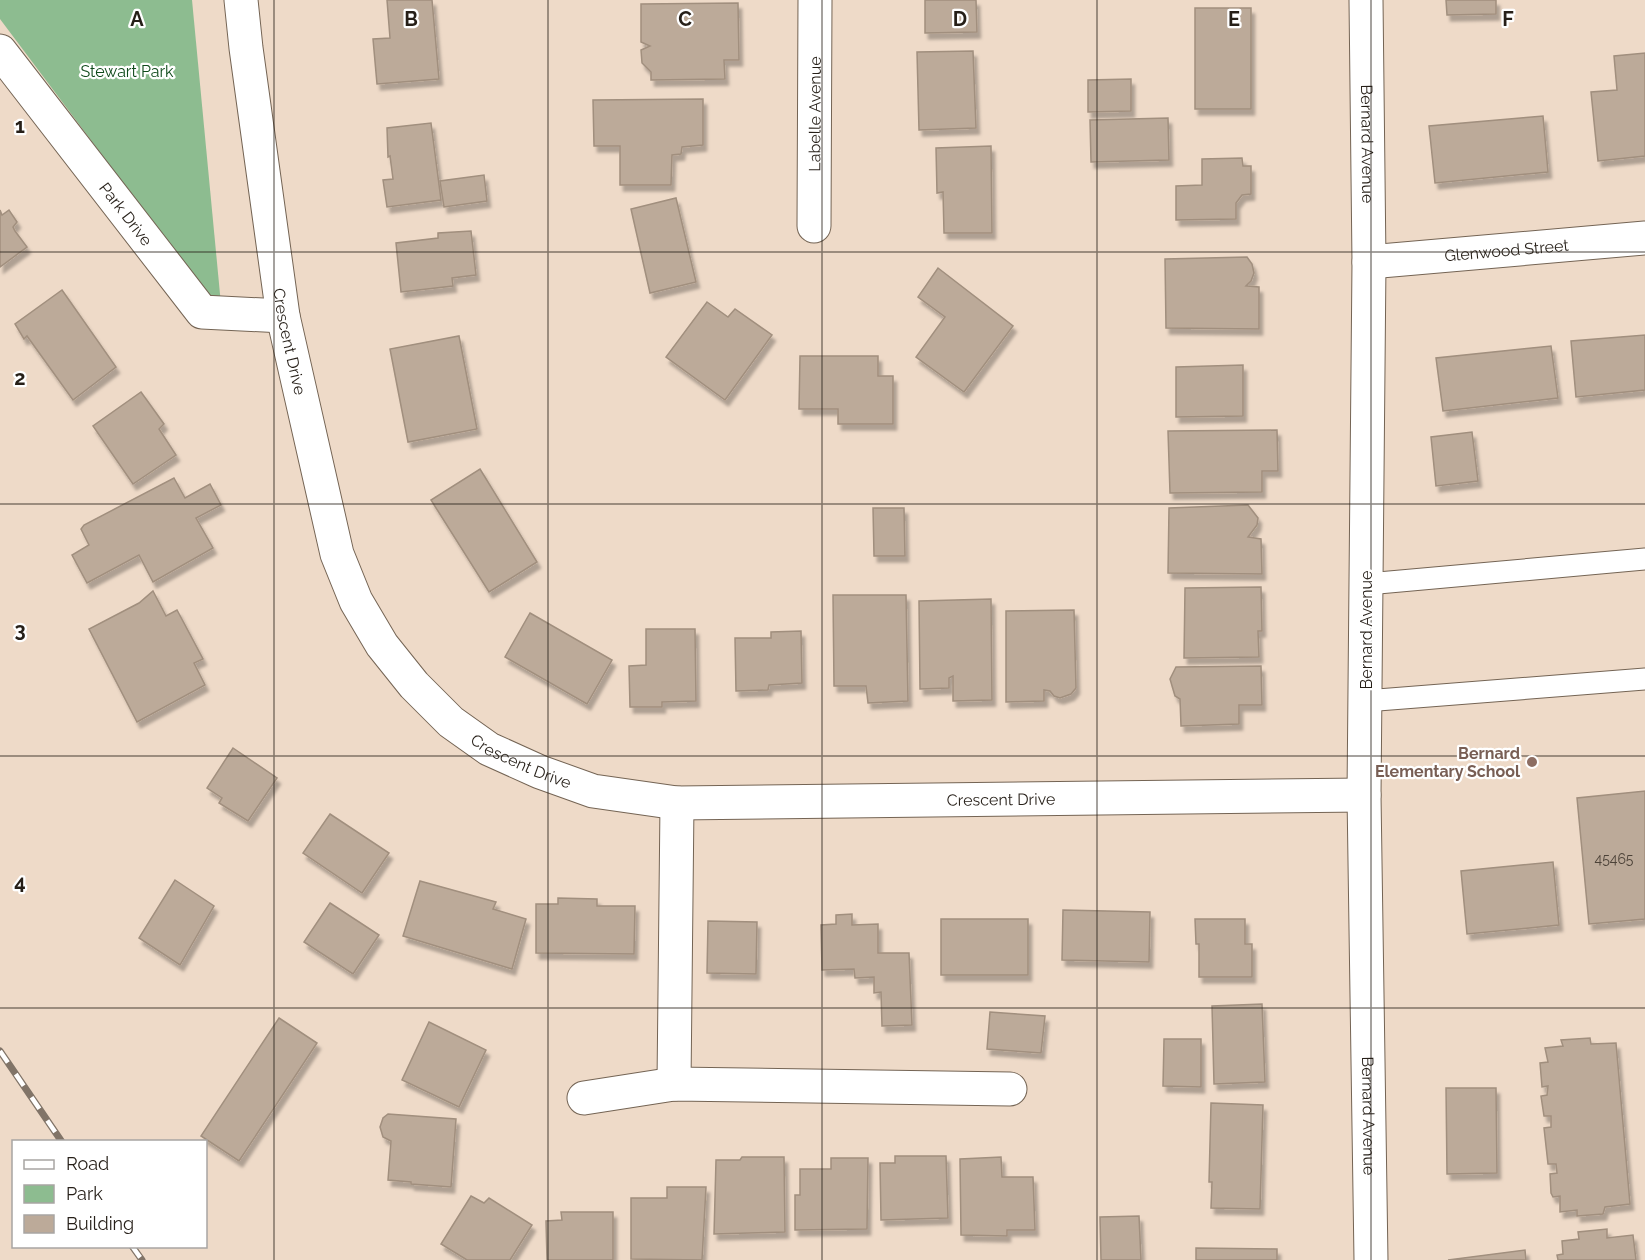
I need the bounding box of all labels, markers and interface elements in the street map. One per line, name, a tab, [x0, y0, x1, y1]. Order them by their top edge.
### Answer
text: A	[130, 7, 144, 31]
text: B	[404, 7, 418, 31]
text: C	[678, 7, 692, 31]
text: D	[953, 7, 967, 31]
text: E	[1228, 7, 1240, 31]
text: F	[1502, 7, 1514, 31]
street label: Labelle Avenue	[805, 56, 825, 172]
park label: Stewart Park	[80, 62, 174, 81]
street label: Bernard Avenue	[1357, 84, 1377, 204]
text: 1	[15, 114, 25, 138]
street label: Park Drive	[95, 179, 156, 250]
street label: Glenwood Street	[1444, 236, 1570, 265]
street label: Crescent Drive	[269, 287, 310, 397]
text: 2	[14, 366, 26, 390]
street label: Bernard Avenue	[1357, 571, 1376, 689]
text: 3	[14, 618, 26, 642]
street label: Crescent Drive	[467, 730, 574, 792]
place label: Bernard Elementary School	[1375, 744, 1521, 781]
marker: Bernard Elementary School	[1525, 755, 1539, 769]
street label: Crescent Drive	[947, 790, 1055, 810]
house number: 45465	[1595, 851, 1634, 867]
text: 4	[14, 870, 26, 894]
street label: Bernard Avenue	[1358, 1056, 1379, 1176]
legend	[12, 1140, 207, 1248]
text: Road	[66, 1153, 109, 1174]
text: Park	[66, 1183, 103, 1204]
text: Building	[66, 1213, 134, 1234]

